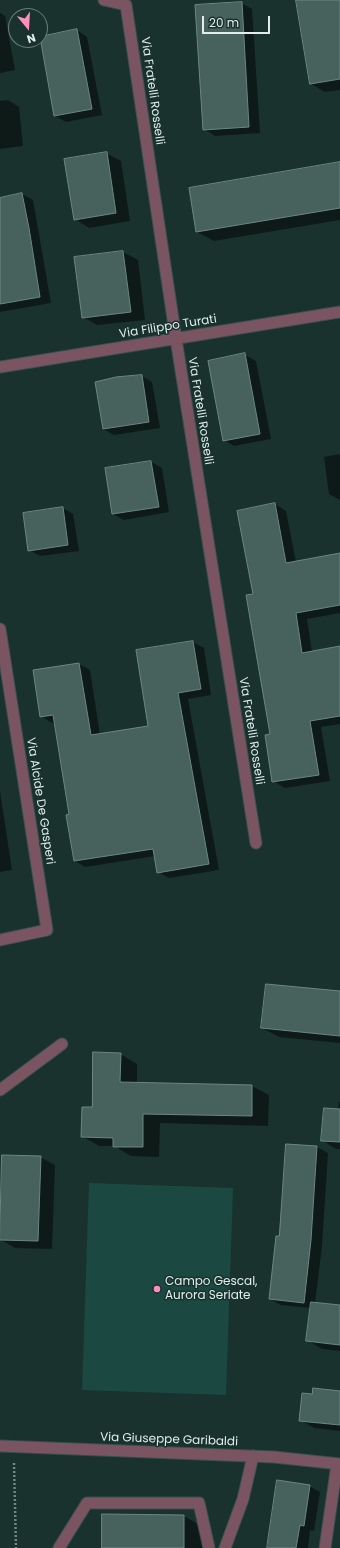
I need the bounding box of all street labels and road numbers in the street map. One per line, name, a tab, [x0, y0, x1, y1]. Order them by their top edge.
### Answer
street label: Via Fratelli Rosselli	[137, 36, 167, 146]
street label: Via Filippo Turati	[118, 312, 218, 342]
street label: Via Fratelli Rosselli	[184, 356, 216, 466]
street label: Via Fratelli Rosselli	[235, 676, 267, 786]
street label: Via Alcide De Gasperi	[23, 737, 57, 865]
street label: Via Giuseppe Garibaldi	[100, 1430, 238, 1450]

